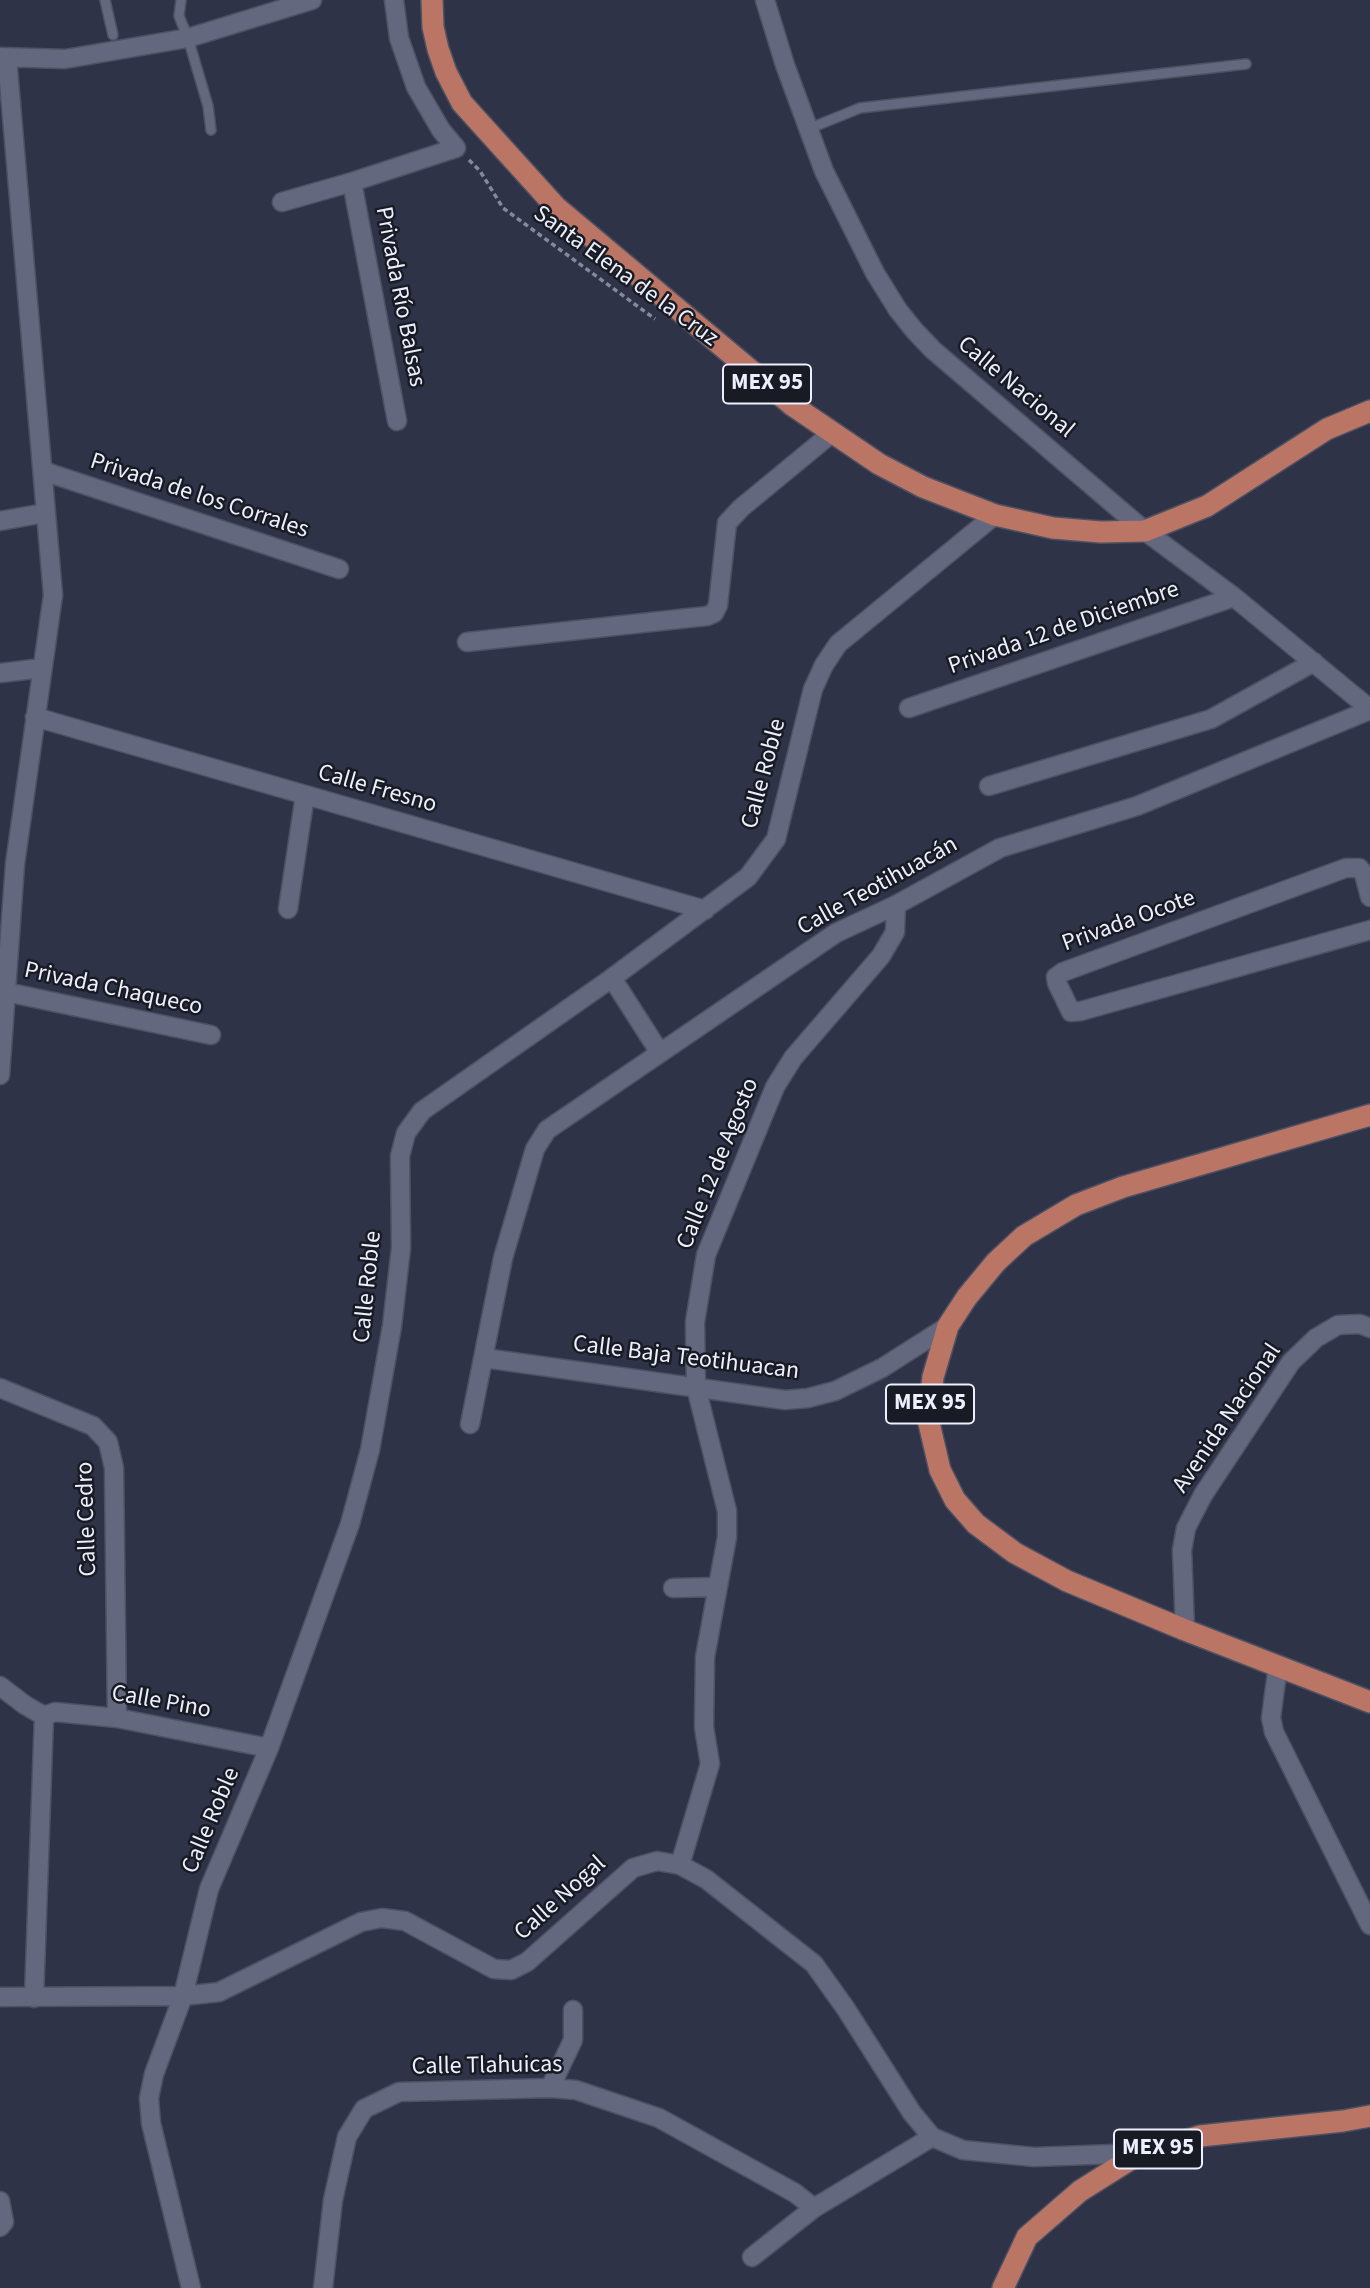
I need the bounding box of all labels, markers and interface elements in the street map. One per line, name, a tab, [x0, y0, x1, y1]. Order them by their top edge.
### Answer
street label: Santa Elena de la Cruz	[527, 200, 723, 354]
street label: Privada Río Balsas	[367, 205, 431, 389]
street label: Calle Nacional	[951, 331, 1079, 445]
road number: MEX 95	[723, 364, 811, 404]
street label: Privada de los Corrales	[86, 448, 312, 546]
street label: Privada 12 de Diciembre	[945, 576, 1183, 682]
street label: Calle Roble	[737, 716, 793, 832]
street label: Calle Fresno	[314, 759, 440, 821]
street label: Calle Teotihuacán	[793, 831, 963, 943]
street label: Privada Ocote	[1059, 885, 1199, 959]
street label: Privada Chaqueco	[21, 957, 205, 1023]
street label: Calle 12 de Agosto	[672, 1074, 766, 1254]
street label: Calle Roble	[349, 1230, 389, 1344]
street label: Calle Baja Teotihuacan	[571, 1331, 801, 1387]
street label: Avenida Nacional	[1167, 1339, 1289, 1499]
road number: MEX 95	[886, 1385, 974, 1424]
street label: Calle Cedro	[72, 1461, 104, 1577]
street label: Calle Pino	[109, 1680, 213, 1726]
street label: Calle Roble	[177, 1764, 247, 1878]
street label: Calle Nogal	[509, 1850, 613, 1948]
street label: Calle Tlahuicas	[411, 2051, 563, 2083]
road number: MEX 95	[1114, 2130, 1202, 2168]

